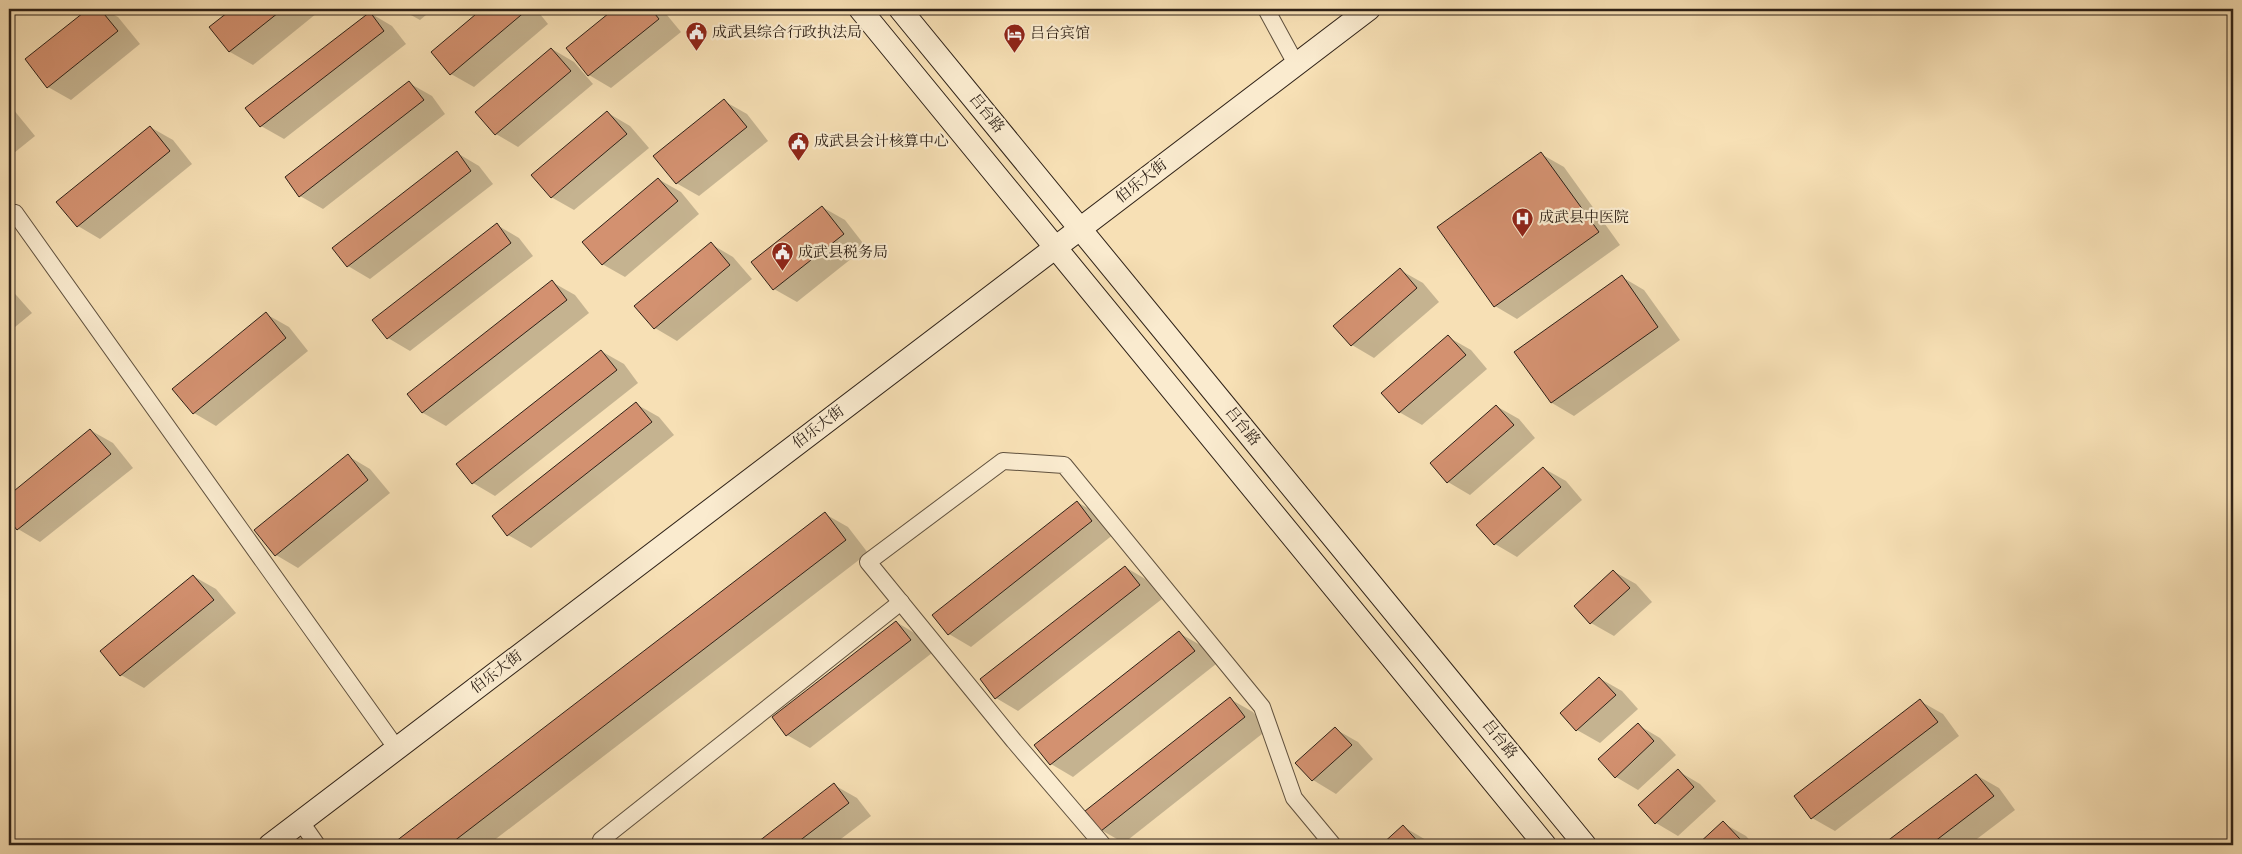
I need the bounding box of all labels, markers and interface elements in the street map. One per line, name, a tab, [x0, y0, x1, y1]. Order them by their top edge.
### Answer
public building icon: 成武县综合行政执法局	[684, 21, 708, 52]
hotel icon: 吕台宾馆	[1002, 22, 1026, 53]
place label: 成武县综合行政执法局	[712, 23, 862, 44]
place label: 吕台宾馆	[1030, 24, 1090, 45]
street label: 吕台路	[964, 90, 1008, 138]
public building icon: 成武县会计核算中心	[786, 130, 810, 161]
place label: 成武县会计核算中心	[814, 132, 949, 153]
street label: 伯乐大街	[1112, 155, 1172, 209]
hospital icon: 成武县中医院	[1511, 206, 1535, 237]
place label: 成武县中医院	[1539, 208, 1629, 229]
public building icon: 成武县税务局	[770, 241, 794, 272]
place label: 成武县税务局	[798, 243, 888, 264]
street label: 伯乐大街	[789, 402, 849, 454]
street label: 吕台路	[1220, 403, 1264, 451]
street label: 伯乐大街	[467, 647, 527, 699]
street label: 吕台路	[1477, 716, 1521, 764]

